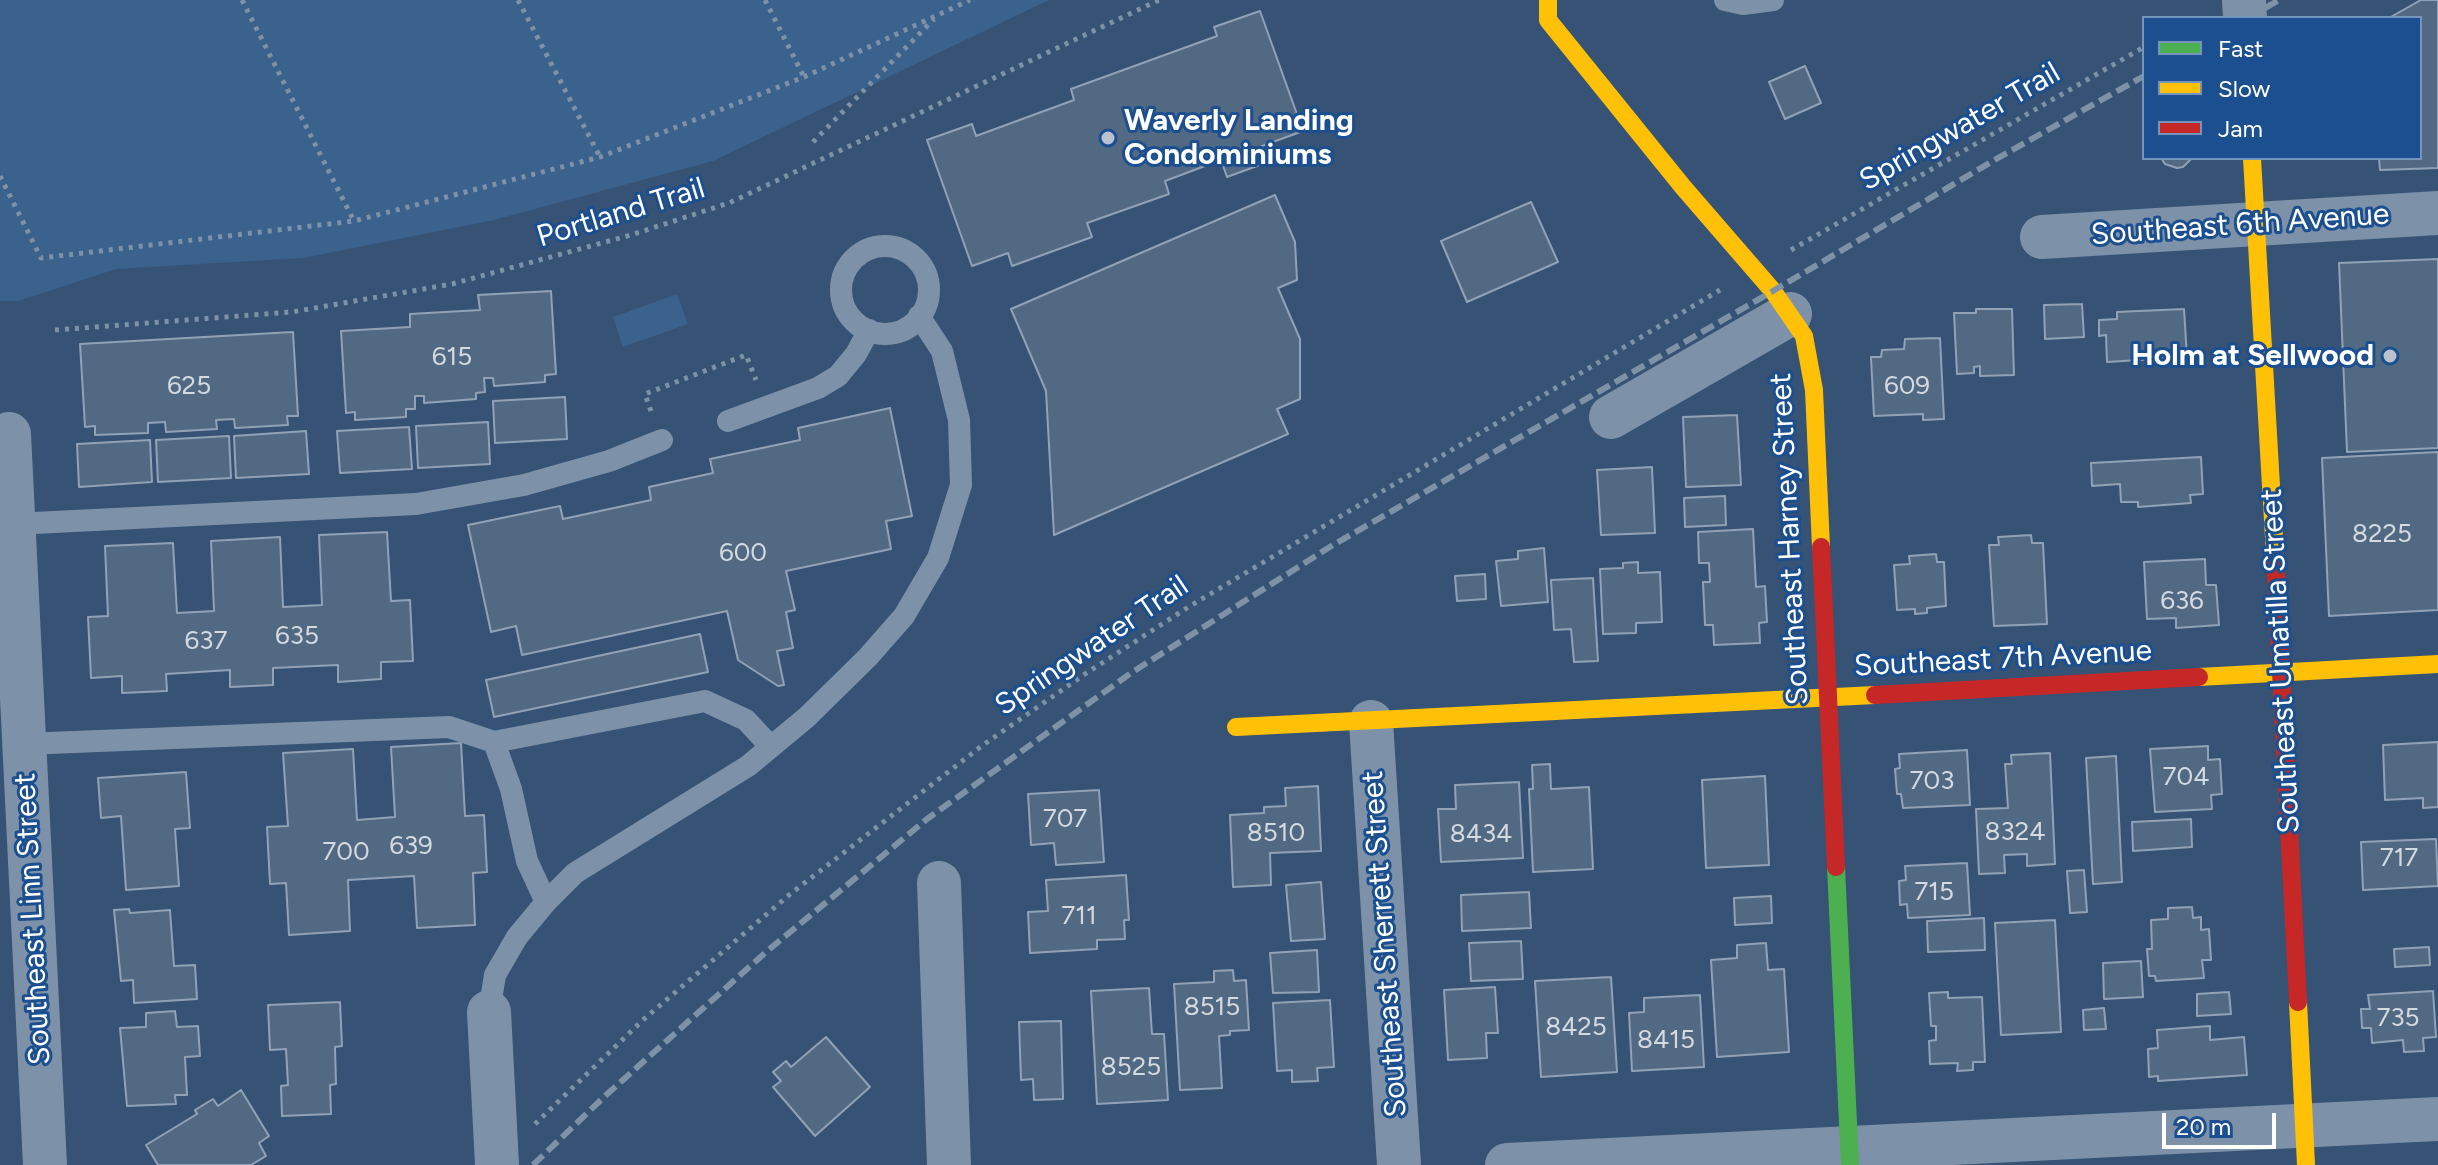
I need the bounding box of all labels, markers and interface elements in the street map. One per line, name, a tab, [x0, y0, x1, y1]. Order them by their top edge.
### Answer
legend	[2142, 16, 2422, 160]
text: Fast	[2218, 34, 2263, 63]
street label: Springwater Trail	[1853, 55, 2067, 199]
text: Slow	[2218, 74, 2270, 103]
place label: Waverly Landing Condominiums	[1124, 103, 1354, 174]
text: Jam	[2218, 114, 2263, 143]
marker: Waverly Landing Condominiums	[1099, 129, 1117, 147]
street label: Portland Trail	[533, 170, 709, 256]
street label: Southeast 6th Avenue	[2090, 197, 2390, 253]
place label: Holm at Sellwood	[2131, 338, 2374, 374]
house number: 615	[432, 341, 472, 373]
marker: Holm at Sellwood	[2381, 347, 2399, 365]
house number: 625	[167, 370, 211, 402]
house number: 609	[1884, 370, 1930, 402]
street label: Southeast Harney Street	[1763, 372, 1817, 706]
street label: Southeast Umatilla Street	[2254, 488, 2308, 834]
house number: 8225	[2352, 518, 2412, 550]
house number: 600	[719, 537, 767, 569]
street label: Springwater Trail	[988, 568, 1196, 724]
house number: 636	[2160, 585, 2204, 617]
house number: 635	[275, 620, 319, 652]
house number: 637	[185, 625, 227, 657]
street label: Southeast 7th Avenue	[1853, 633, 2153, 685]
house number: 704	[2163, 761, 2209, 793]
house number: 703	[1910, 765, 1954, 797]
street label: Southeast Sherrett Street	[1355, 769, 1415, 1119]
street label: Southeast Linn Street	[7, 772, 59, 1066]
house number: 707	[1043, 803, 1087, 835]
house number: 8324	[1985, 816, 2045, 848]
house number: 8510	[1247, 817, 1305, 849]
house number: 8434	[1450, 818, 1512, 850]
house number: 639	[389, 830, 433, 862]
house number: 700	[322, 836, 370, 868]
house number: 717	[2380, 842, 2418, 874]
house number: 715	[1914, 876, 1954, 908]
house number: 711	[1061, 900, 1097, 932]
house number: 8515	[1184, 991, 1240, 1023]
house number: 735	[2376, 1002, 2420, 1034]
house number: 8425	[1545, 1011, 1607, 1043]
house number: 8415	[1637, 1024, 1695, 1056]
house number: 8525	[1101, 1051, 1161, 1083]
scale bar	[2166, 1097, 2280, 1147]
text: 20 m	[2176, 1112, 2231, 1141]

